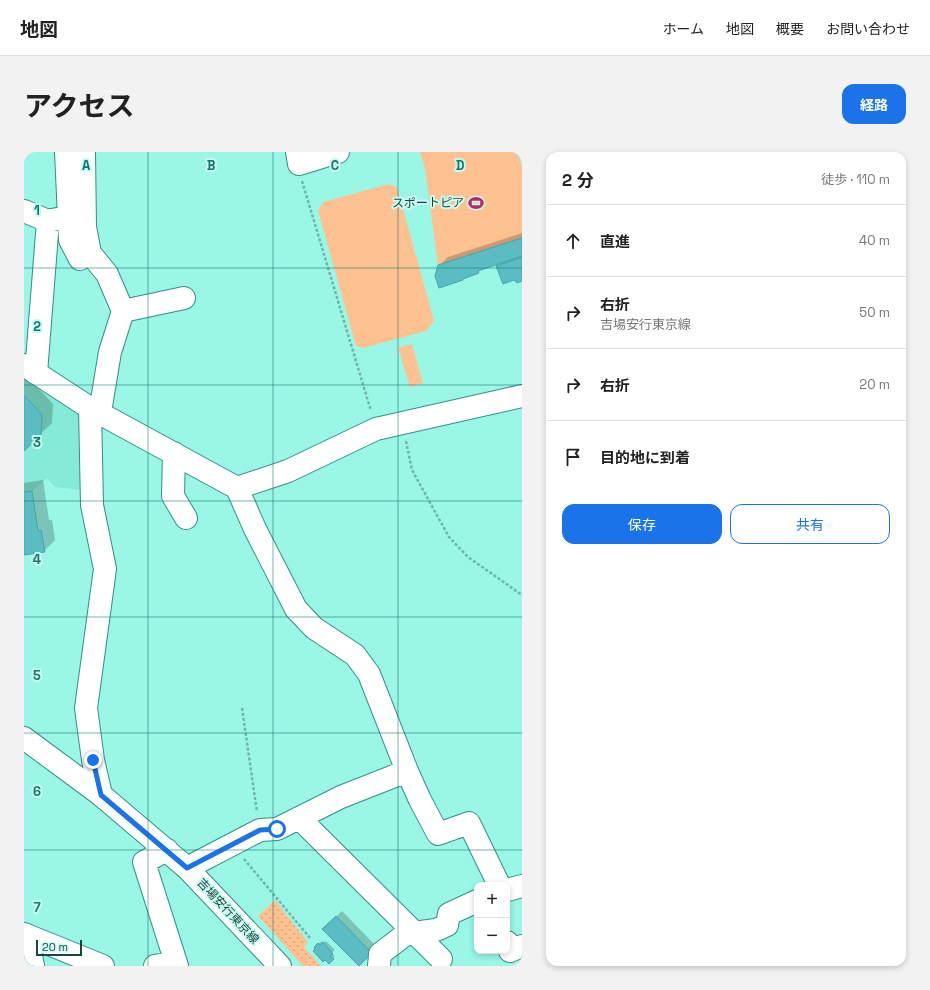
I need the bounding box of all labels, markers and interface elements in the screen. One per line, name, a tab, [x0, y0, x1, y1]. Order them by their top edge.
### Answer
text: 地図	[20, 17, 58, 42]
text: ホーム	[662, 20, 704, 38]
text: 地図	[726, 20, 754, 38]
text: 概要	[776, 20, 804, 38]
text: お問い合わせ	[826, 20, 910, 38]
button: 経路	[842, 84, 906, 124]
text: アクセス	[24, 88, 135, 124]
text: A	[82, 157, 91, 174]
text: B	[207, 157, 216, 174]
text: C	[331, 157, 339, 174]
text: D	[456, 157, 465, 174]
text: 2 分	[562, 169, 593, 191]
text: 徒歩 · 110 m	[821, 171, 890, 188]
sports icon: スポートピア	[467, 194, 485, 212]
place label: スポートピア	[392, 195, 464, 211]
text: 1	[34, 202, 40, 219]
icon: ahead	[562, 230, 584, 252]
text: 直進	[600, 232, 630, 251]
text: 40 m	[859, 232, 890, 249]
text: 右折	[600, 295, 630, 314]
icon: right	[562, 302, 584, 324]
text: 50 m	[859, 304, 890, 321]
text: 吉場安行東京線	[600, 316, 691, 333]
text: 2	[33, 318, 41, 335]
icon: right	[562, 374, 584, 396]
text: 右折	[600, 376, 630, 395]
text: 20 m	[859, 376, 890, 393]
text: 3	[33, 434, 41, 451]
icon: arrive	[562, 446, 584, 468]
text: 目的地に到着	[600, 448, 690, 467]
button: 保存	[562, 504, 722, 544]
button: 共有	[730, 504, 890, 544]
text: 4	[33, 551, 41, 568]
text: 5	[33, 667, 41, 684]
route end	[84, 751, 102, 769]
text: 6	[33, 783, 41, 800]
route start	[268, 820, 286, 838]
street label: 吉場安行東京線	[193, 875, 263, 947]
map controls	[474, 882, 510, 954]
button: +	[474, 882, 510, 918]
text: 7	[33, 899, 41, 916]
button: −	[474, 918, 510, 954]
scale bar	[36, 938, 82, 957]
text: 20 m	[42, 940, 68, 954]

